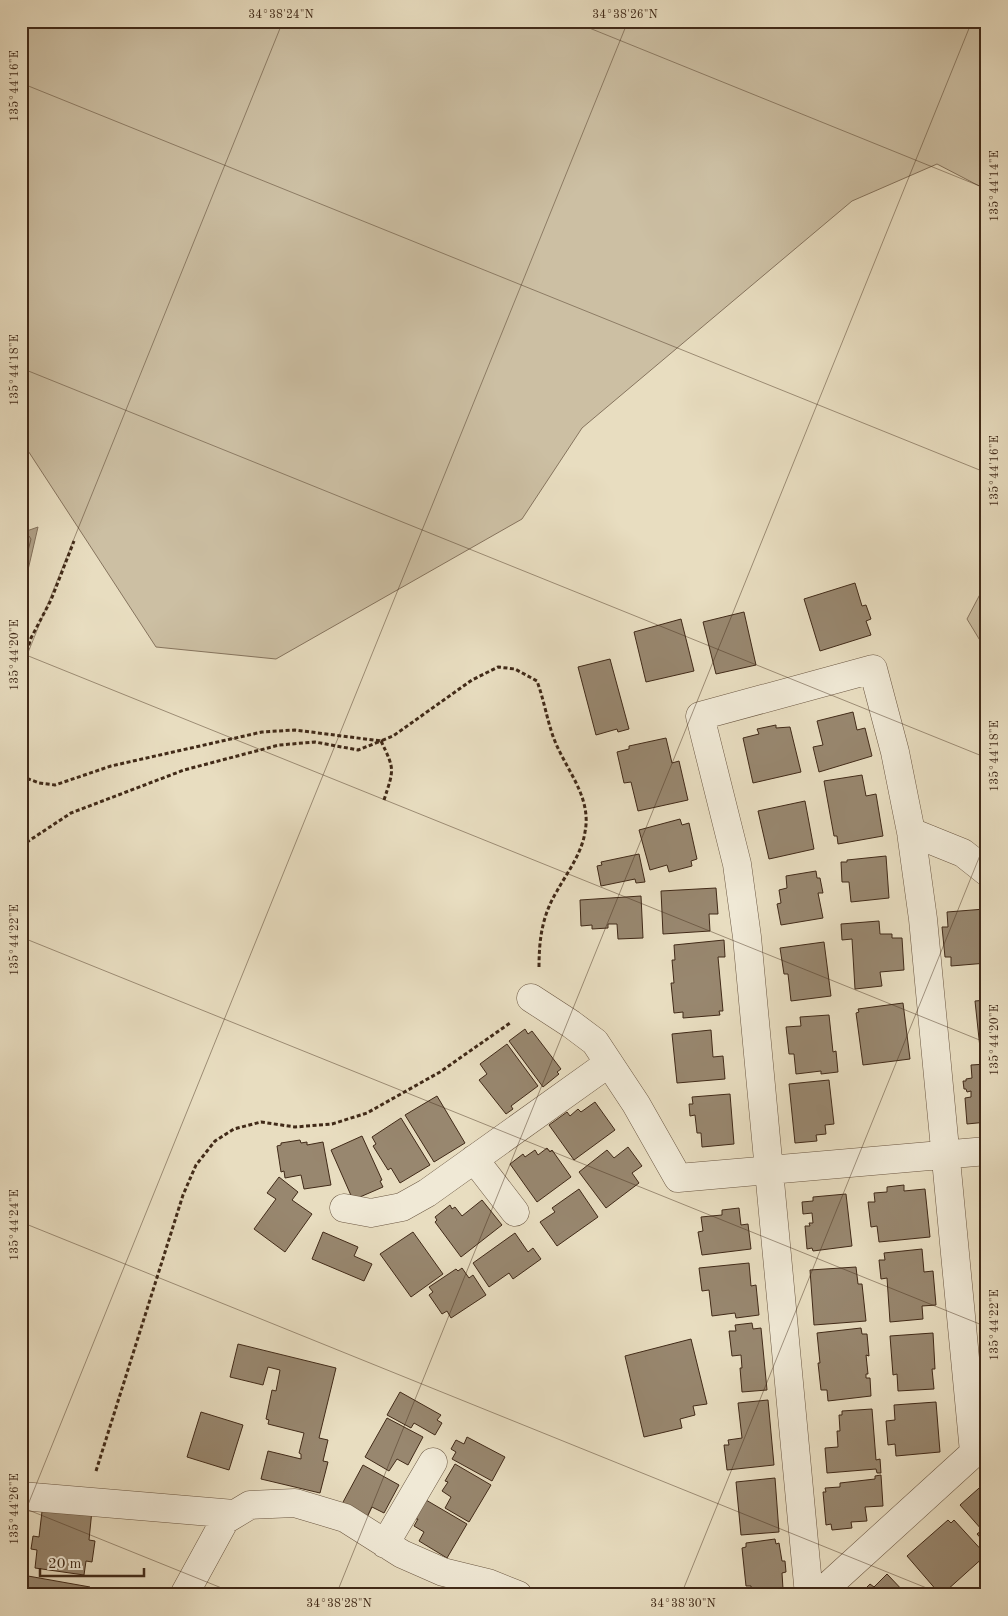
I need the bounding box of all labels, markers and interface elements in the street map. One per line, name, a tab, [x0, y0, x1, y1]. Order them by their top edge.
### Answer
text: 34°38'24"N	[248, 9, 314, 21]
text: 34°38'26"N	[592, 9, 658, 21]
text: 135°44'16"E	[8, 50, 21, 122]
text: 135°44'14"E	[988, 150, 1001, 222]
text: 135°44'18"E	[8, 334, 21, 406]
text: 135°44'16"E	[988, 435, 1001, 507]
text: 135°44'20"E	[8, 619, 21, 691]
text: 135°44'18"E	[988, 720, 1001, 792]
text: 135°44'22"E	[8, 904, 21, 976]
text: 135°44'20"E	[988, 1004, 1001, 1076]
text: 135°44'24"E	[8, 1189, 21, 1261]
text: 135°44'22"E	[988, 1289, 1001, 1361]
text: 135°44'26"E	[8, 1473, 21, 1545]
scale bar	[40, 1546, 144, 1578]
text: 20 m	[48, 1557, 82, 1572]
text: 34°38'28"N	[306, 1598, 372, 1610]
text: 34°38'30"N	[650, 1598, 716, 1610]

